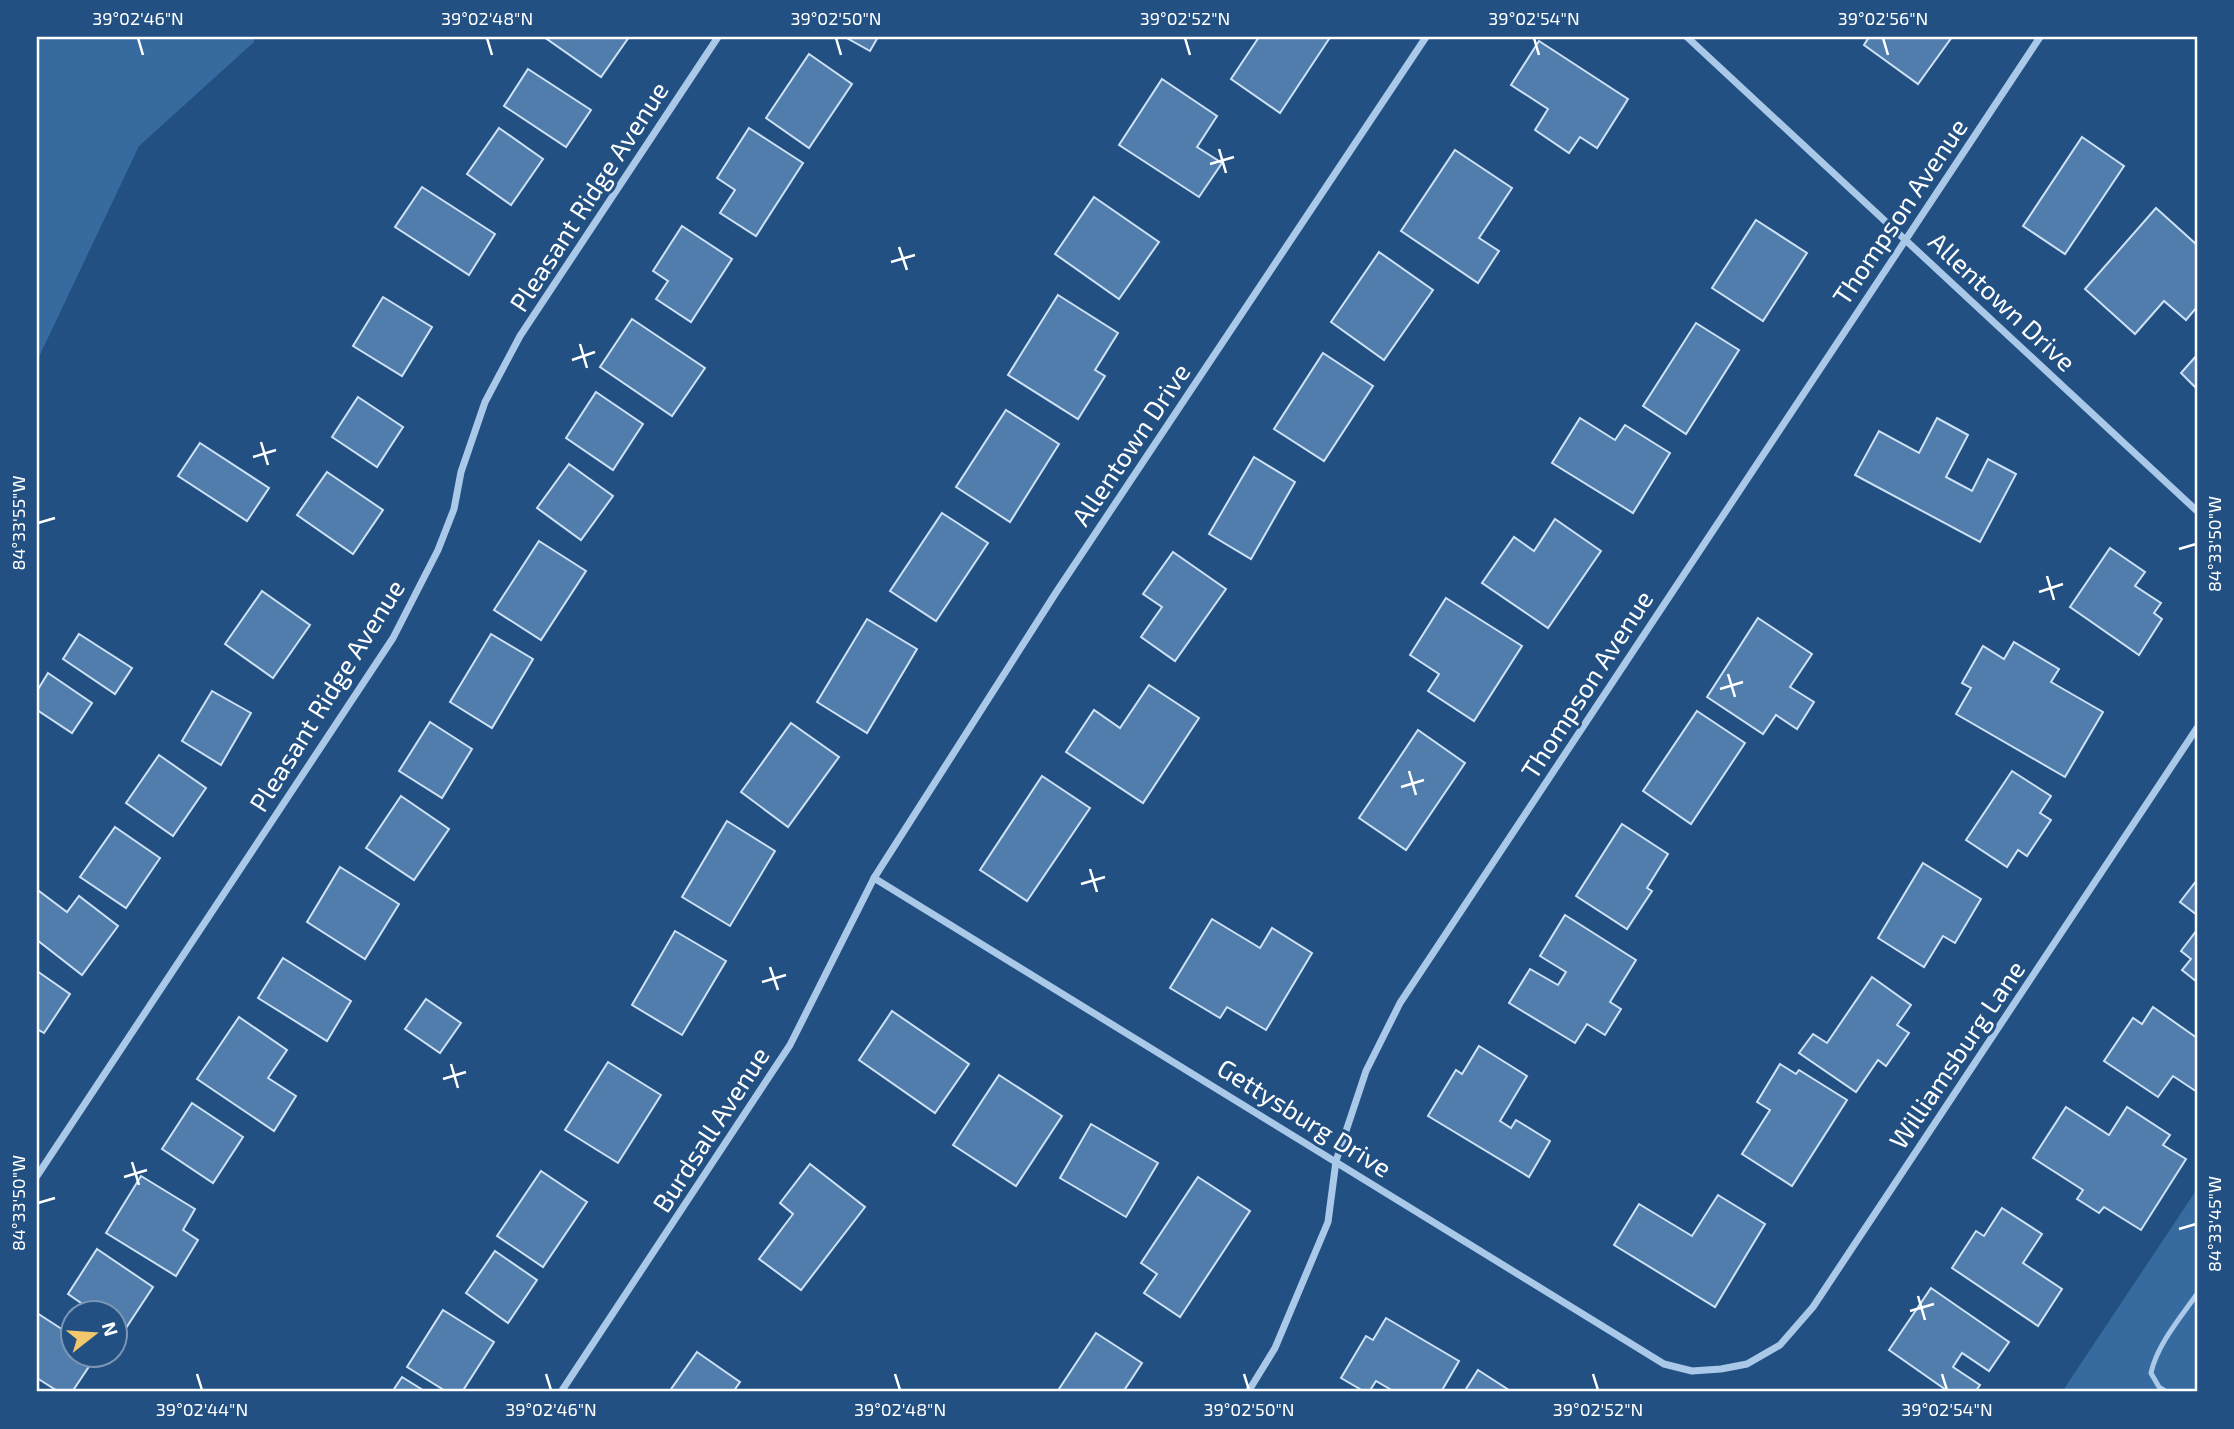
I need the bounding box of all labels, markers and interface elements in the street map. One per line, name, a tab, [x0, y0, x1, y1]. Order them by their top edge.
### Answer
text: 39°02'46"N	[92, 7, 184, 29]
text: 39°02'48"N	[441, 7, 533, 29]
text: 39°02'50"N	[790, 7, 882, 29]
text: 39°02'52"N	[1140, 7, 1230, 29]
text: 39°02'54"N	[1488, 7, 1580, 29]
text: 39°02'56"N	[1838, 7, 1928, 29]
street label: Pleasant Ridge Avenue	[502, 75, 674, 317]
street label: Thompson Avenue	[1825, 112, 1973, 310]
street label: Allentown Drive	[1923, 225, 2083, 377]
street label: Allentown Drive	[1064, 357, 1196, 531]
text: 84°33'55"W	[7, 475, 29, 571]
text: 84°33'50"W	[2203, 496, 2225, 592]
street label: Pleasant Ridge Avenue	[242, 573, 410, 817]
street label: Thompson Avenue	[1514, 584, 1658, 784]
street label: Williamsburg Lane	[1882, 954, 2030, 1154]
street label: Burdsall Avenue	[645, 1041, 775, 1217]
street label: Gettysburg Drive	[1212, 1051, 1398, 1183]
text: 84°33'50"W	[7, 1155, 29, 1251]
text: 84°33'45"W	[2203, 1176, 2225, 1272]
north arrow	[60, 1300, 130, 1370]
text: N	[98, 1319, 124, 1339]
text: 39°02'44"N	[156, 1398, 248, 1420]
text: 39°02'46"N	[505, 1398, 597, 1420]
text: 39°02'48"N	[854, 1398, 946, 1420]
text: 39°02'50"N	[1203, 1398, 1295, 1420]
text: 39°02'52"N	[1553, 1398, 1643, 1420]
text: 39°02'54"N	[1901, 1398, 1993, 1420]

